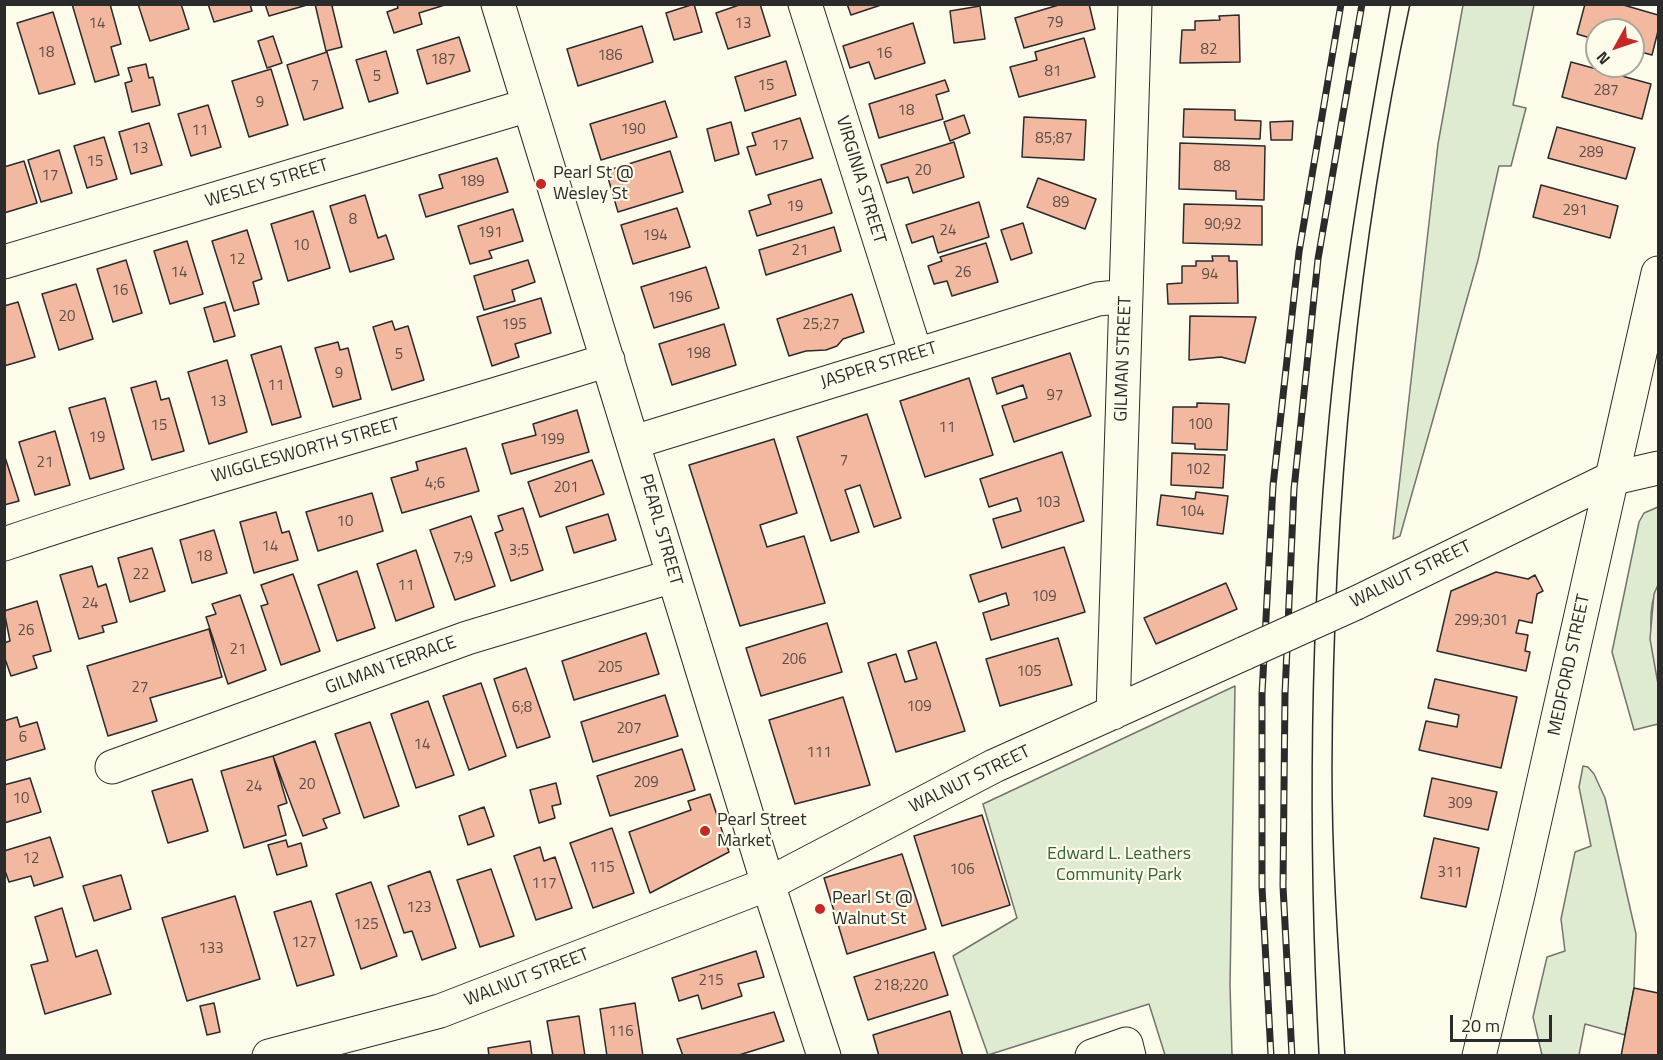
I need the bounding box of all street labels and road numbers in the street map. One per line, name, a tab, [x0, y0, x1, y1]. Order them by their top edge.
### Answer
street label: VIRGINIA STREET	[830, 113, 890, 247]
street label: WESLEY STREET	[203, 155, 331, 213]
street label: GILMAN STREET	[1111, 296, 1137, 422]
street label: JASPER STREET	[818, 338, 940, 394]
street label: WIGGLESWORTH STREET	[209, 414, 403, 488]
street label: PEARL STREET	[634, 472, 686, 588]
street label: WALNUT STREET	[1347, 536, 1475, 614]
street label: MEDFORD STREET	[1544, 592, 1596, 738]
street label: GILMAN TERRACE	[323, 632, 459, 700]
street label: WALNUT STREET	[906, 741, 1034, 819]
street label: WALNUT STREET	[462, 944, 592, 1012]

